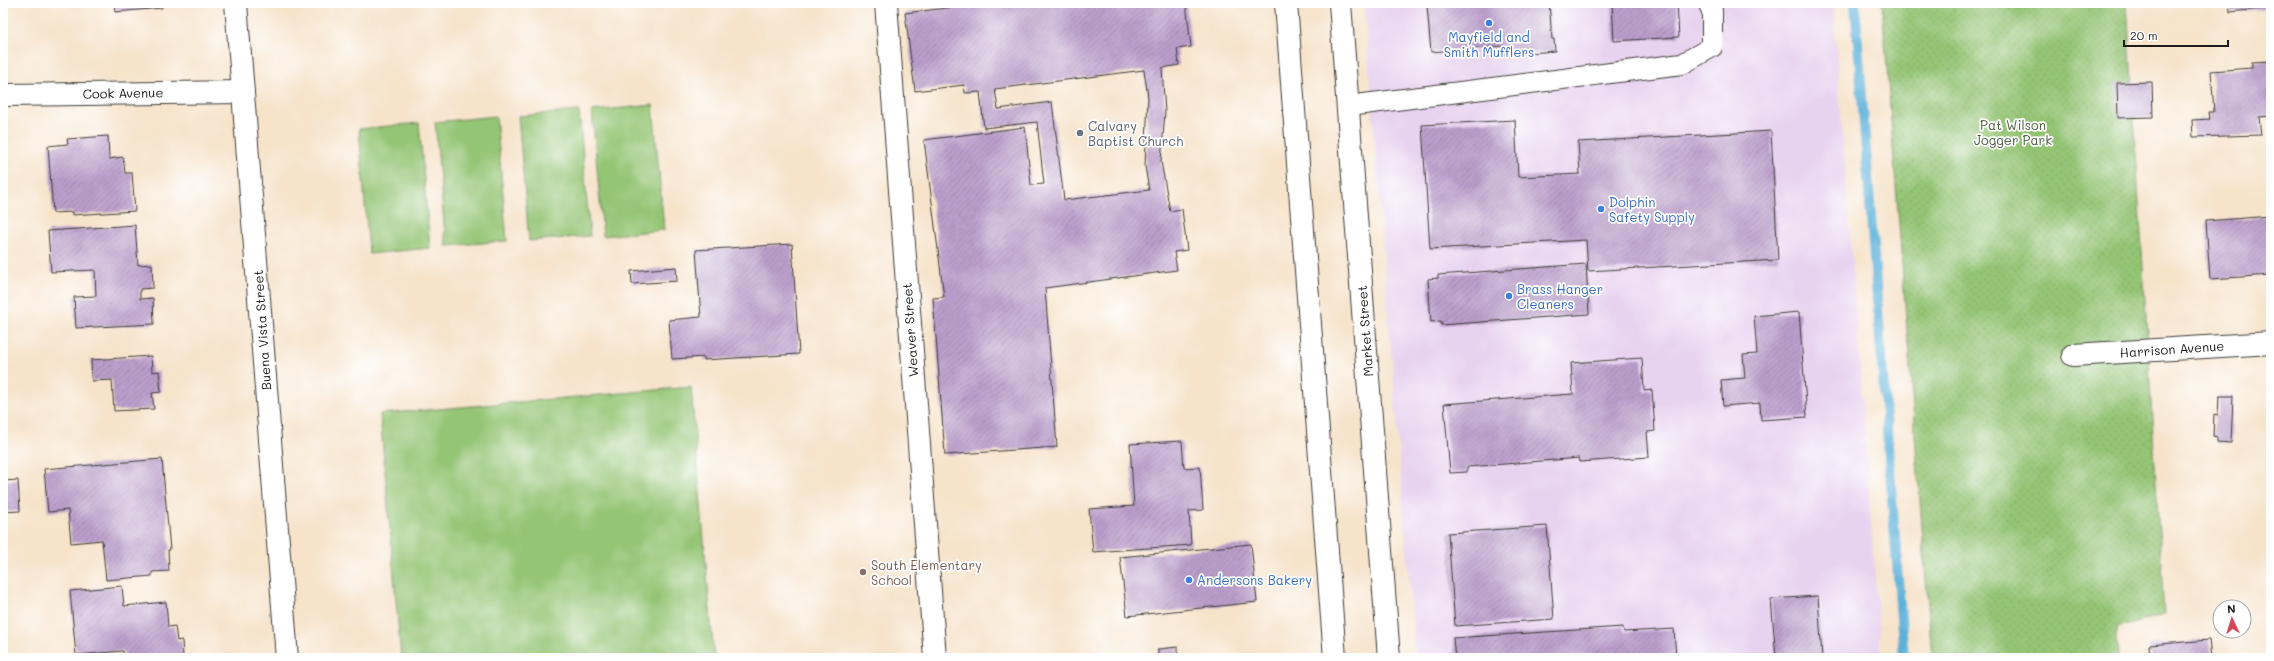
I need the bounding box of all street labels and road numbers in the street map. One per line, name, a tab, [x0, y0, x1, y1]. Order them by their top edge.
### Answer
street label: Cook Avenue	[82, 83, 164, 102]
street label: Buena Vista Street	[249, 269, 274, 391]
street label: Weaver Street	[898, 282, 921, 378]
street label: Market Street	[1353, 285, 1376, 377]
street label: Harrison Avenue	[2119, 336, 2225, 361]

